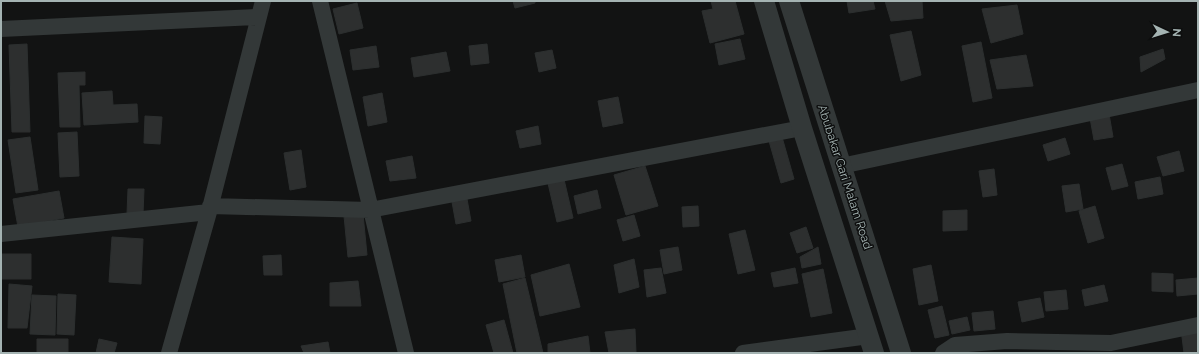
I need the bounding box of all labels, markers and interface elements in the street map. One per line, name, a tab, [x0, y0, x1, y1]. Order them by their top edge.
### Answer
north arrow	[1147, 12, 1187, 52]
text: N	[1170, 28, 1183, 37]
street label: Abubakar Gari Malam Road	[815, 103, 875, 251]

